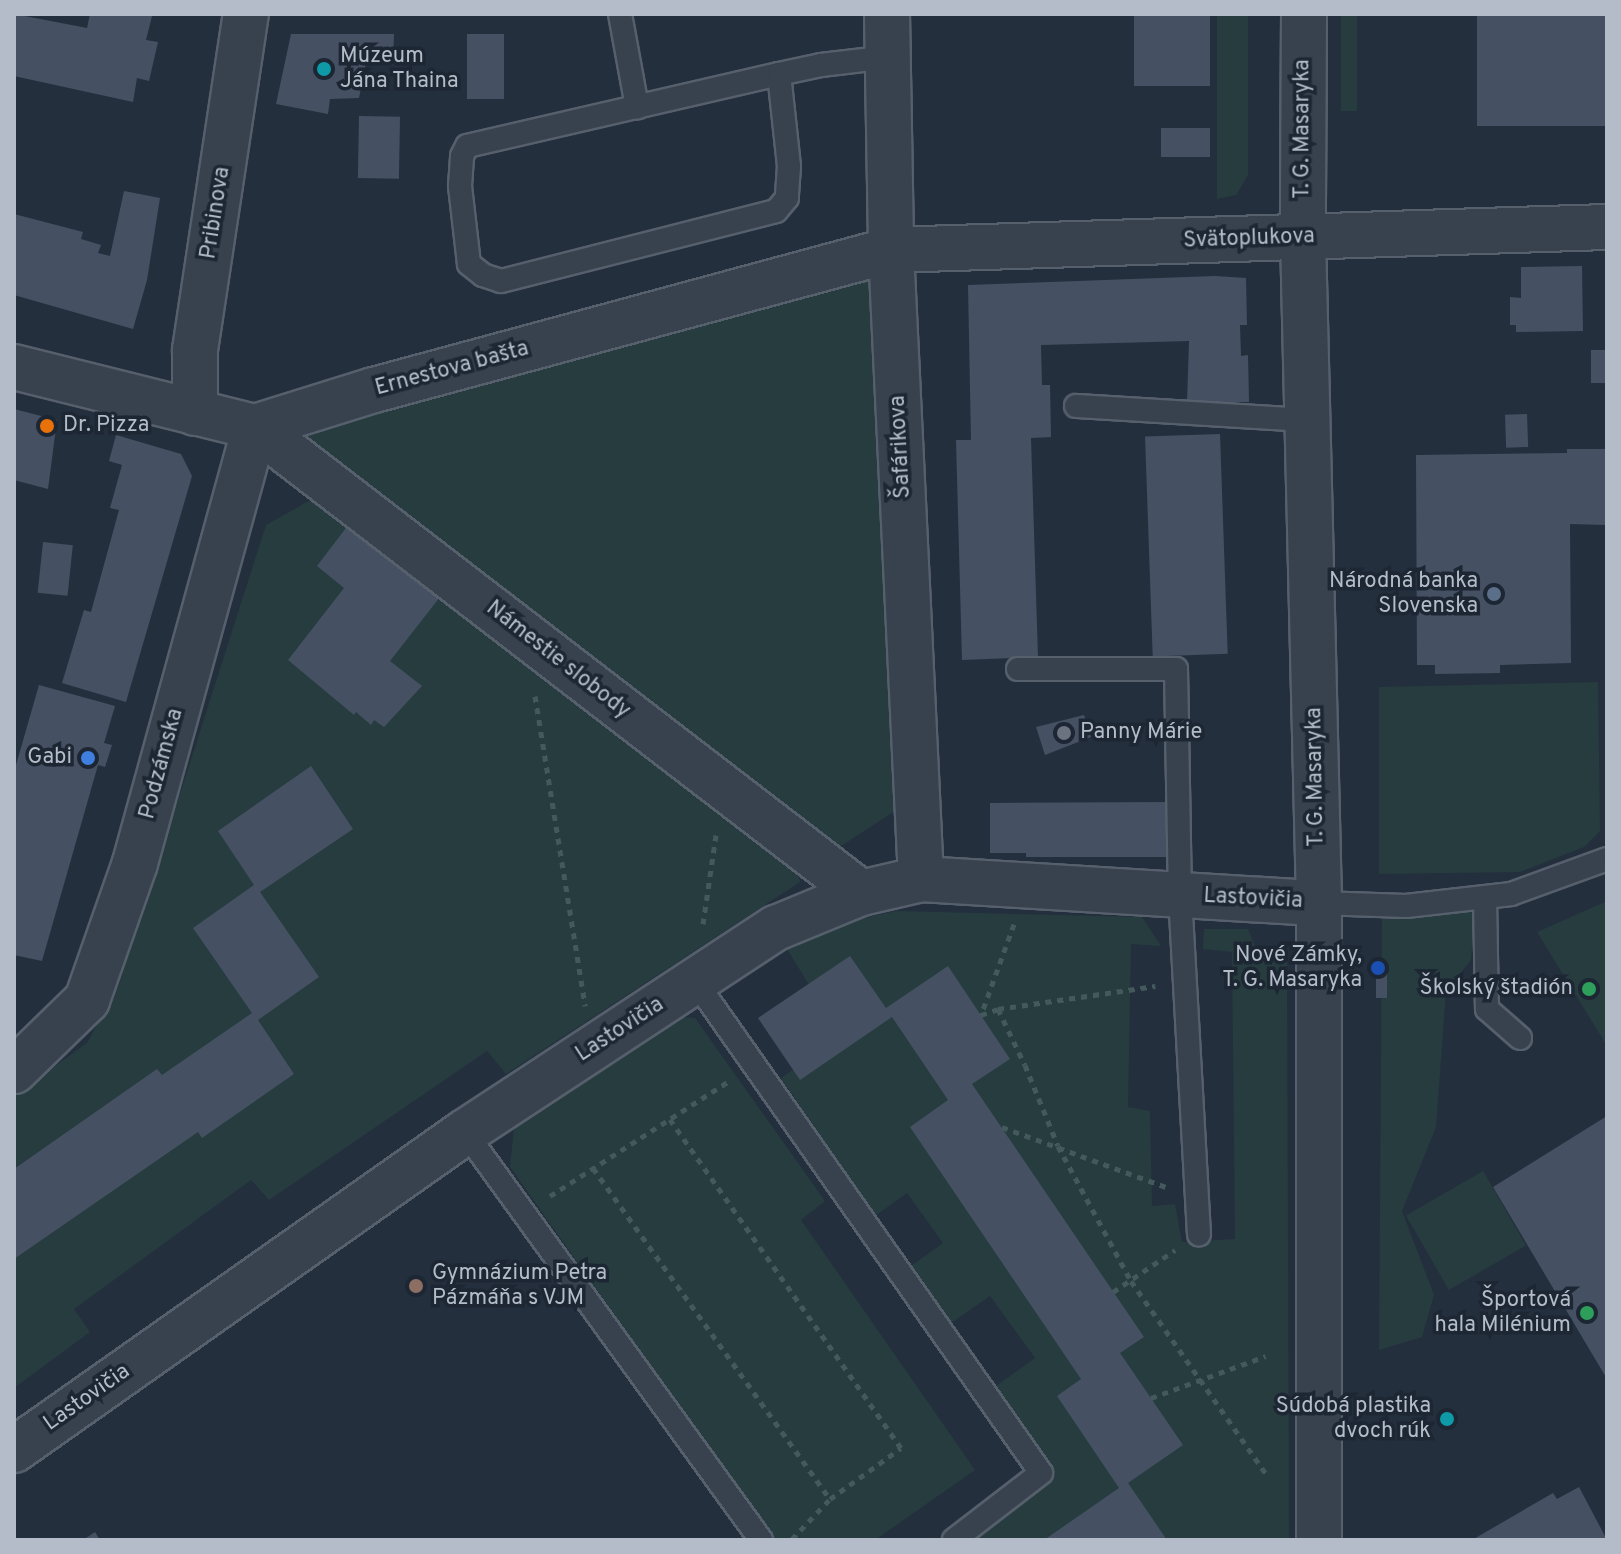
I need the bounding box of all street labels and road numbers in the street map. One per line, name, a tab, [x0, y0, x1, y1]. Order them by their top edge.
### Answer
street label: T. G. Masaryka	[1290, 59, 1316, 199]
street label: Pribinova	[196, 165, 236, 261]
street label: Svätoplukova	[1183, 224, 1315, 254]
street label: Ernestova bašta	[372, 336, 532, 402]
street label: Šafárikova	[885, 395, 917, 499]
street label: Námestie slobody	[481, 595, 635, 725]
street label: Podzámska	[135, 706, 189, 822]
street label: T. G. Masaryka	[1302, 707, 1330, 847]
street label: Lastovičia	[1203, 883, 1303, 915]
street label: Lastovičia	[571, 992, 669, 1068]
street label: Lastovičia	[39, 1359, 135, 1437]

